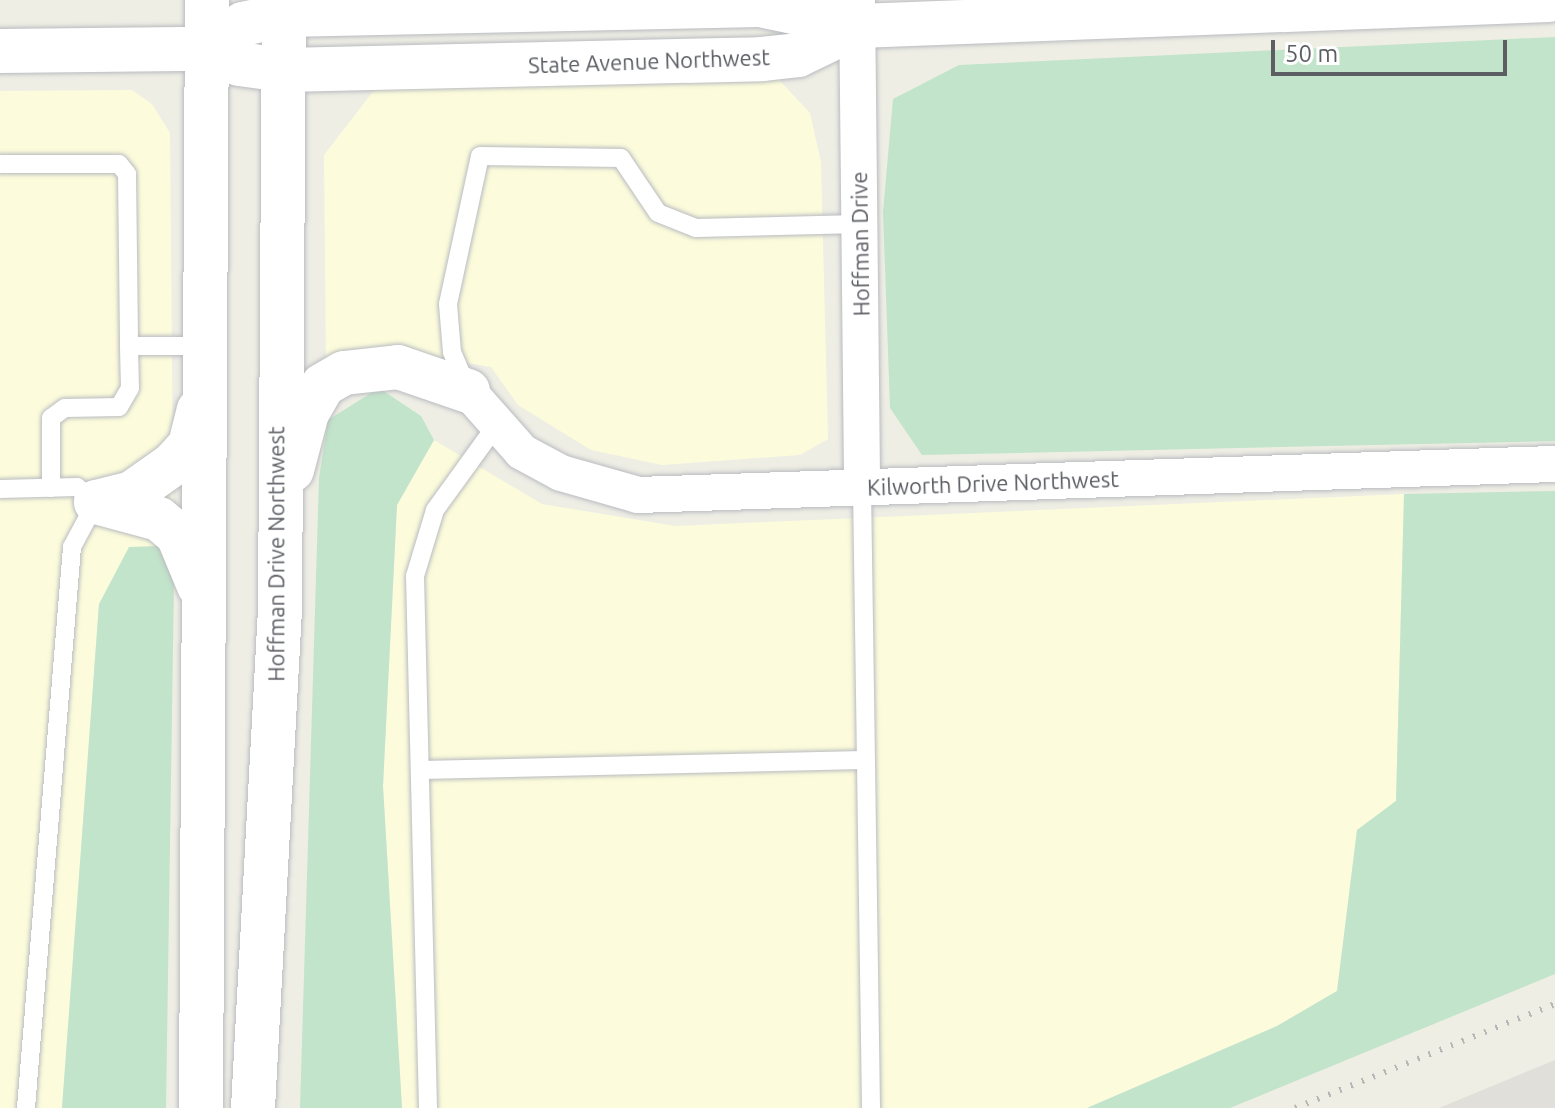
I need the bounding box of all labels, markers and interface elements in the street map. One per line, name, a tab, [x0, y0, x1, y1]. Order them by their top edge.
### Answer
scale bar	[1275, 24, 1511, 74]
text: 50 m	[1285, 40, 1338, 67]
street label: State Avenue Northwest	[528, 44, 770, 78]
street label: Hoffman Drive	[846, 171, 874, 317]
street label: Hoffman Drive Northwest	[263, 426, 289, 682]
street label: Kilworth Drive Northwest	[867, 465, 1119, 501]

